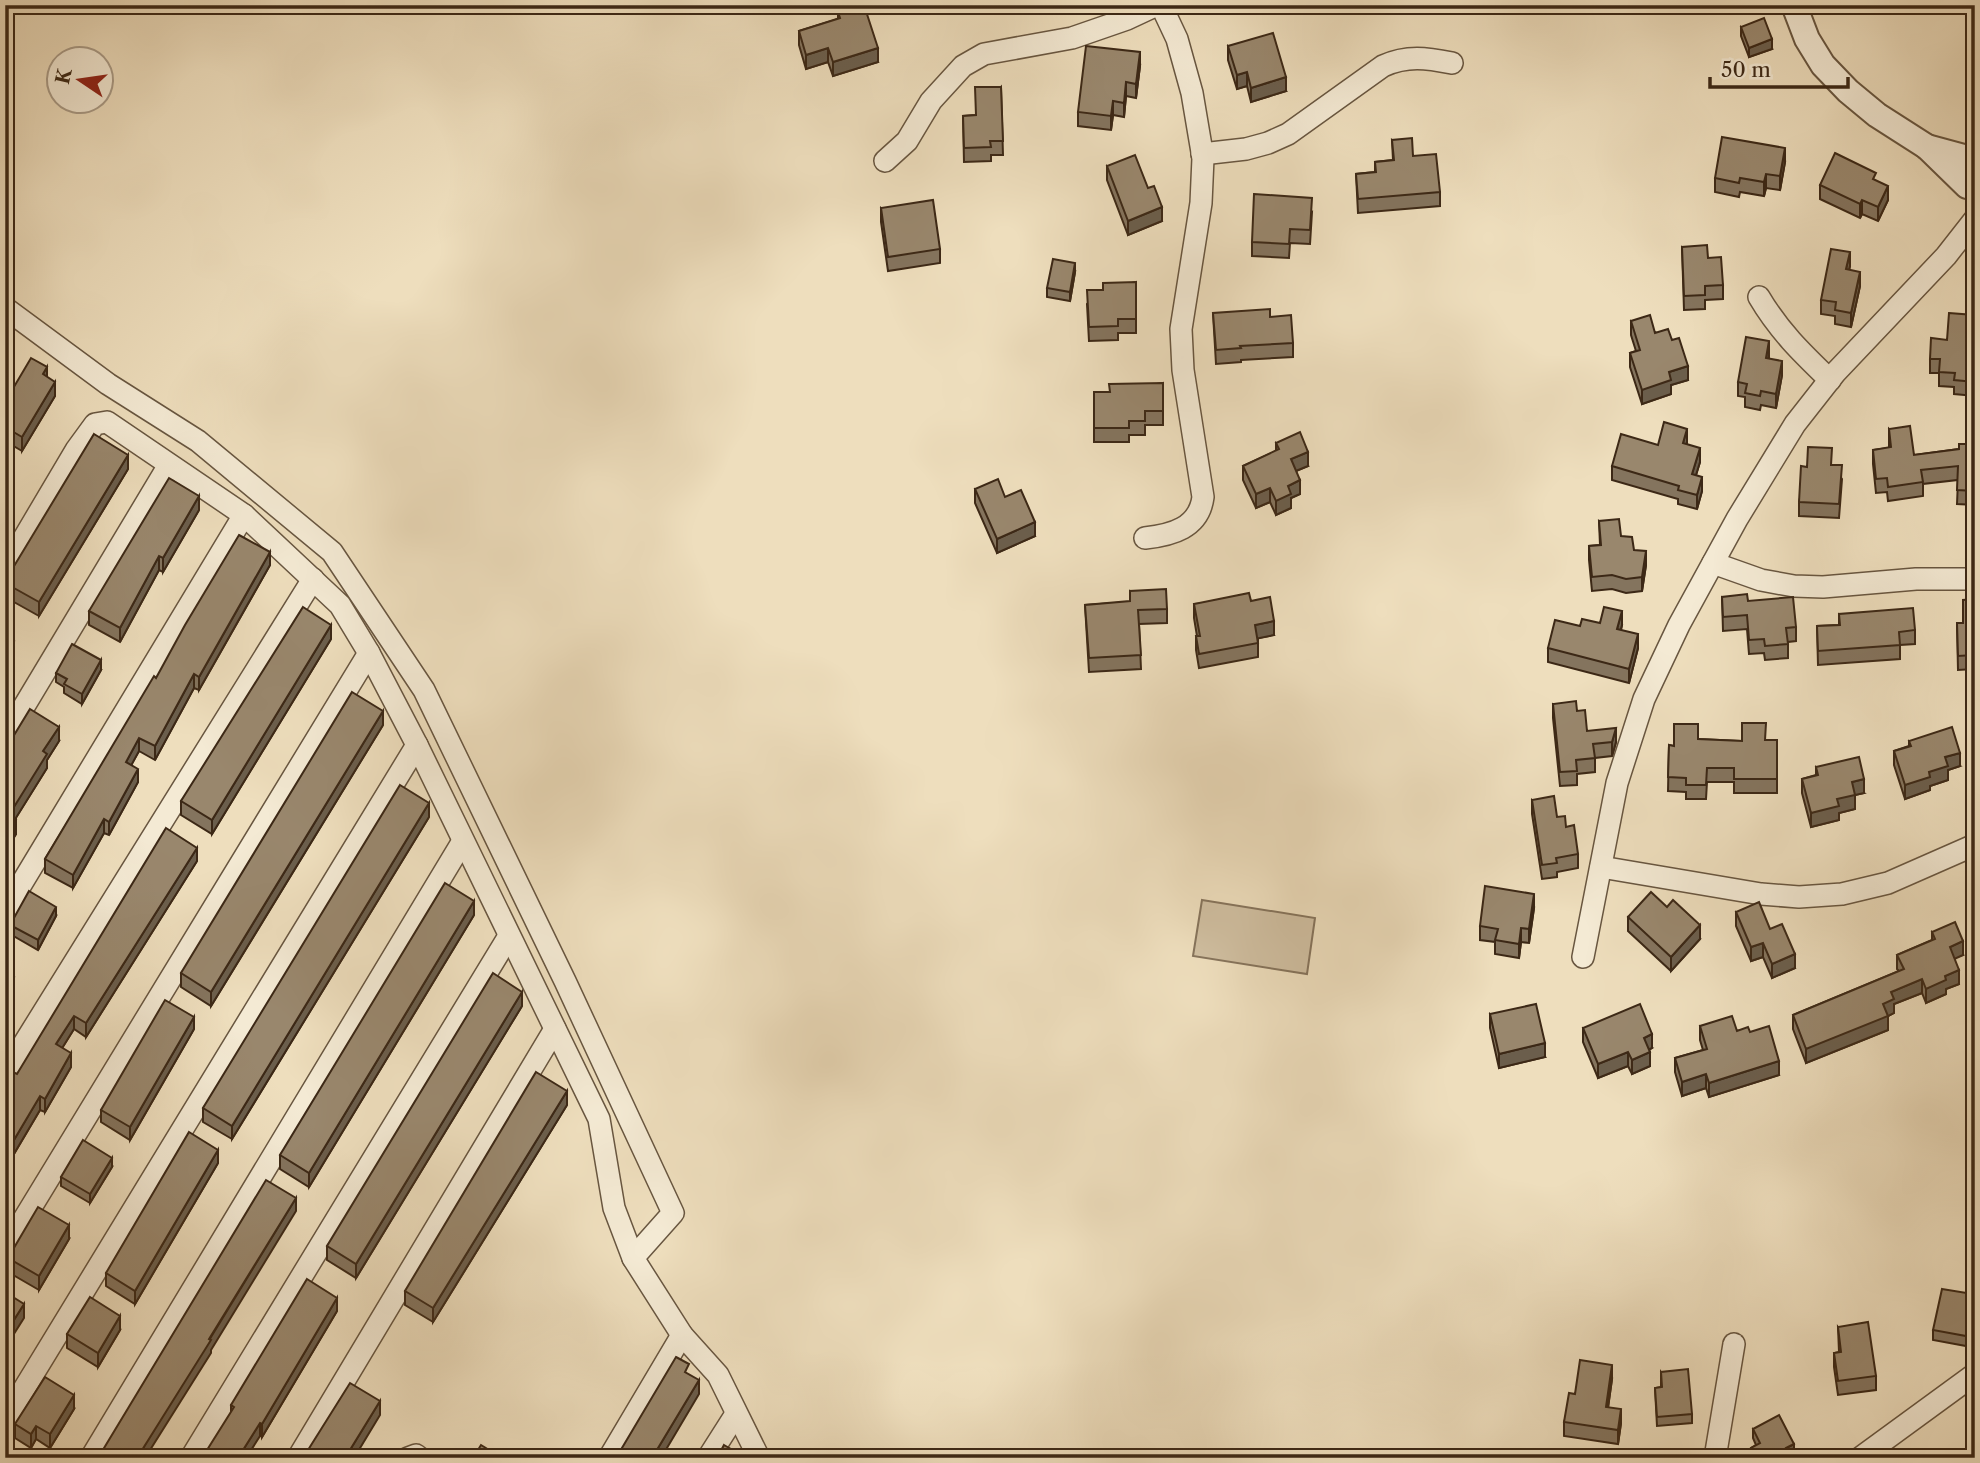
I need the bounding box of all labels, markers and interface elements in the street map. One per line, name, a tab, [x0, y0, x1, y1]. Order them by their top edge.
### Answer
north arrow	[46, 46, 116, 116]
scale bar	[1710, 46, 1849, 90]
text: 50 m	[1721, 57, 1771, 82]
text: K	[51, 66, 77, 86]

